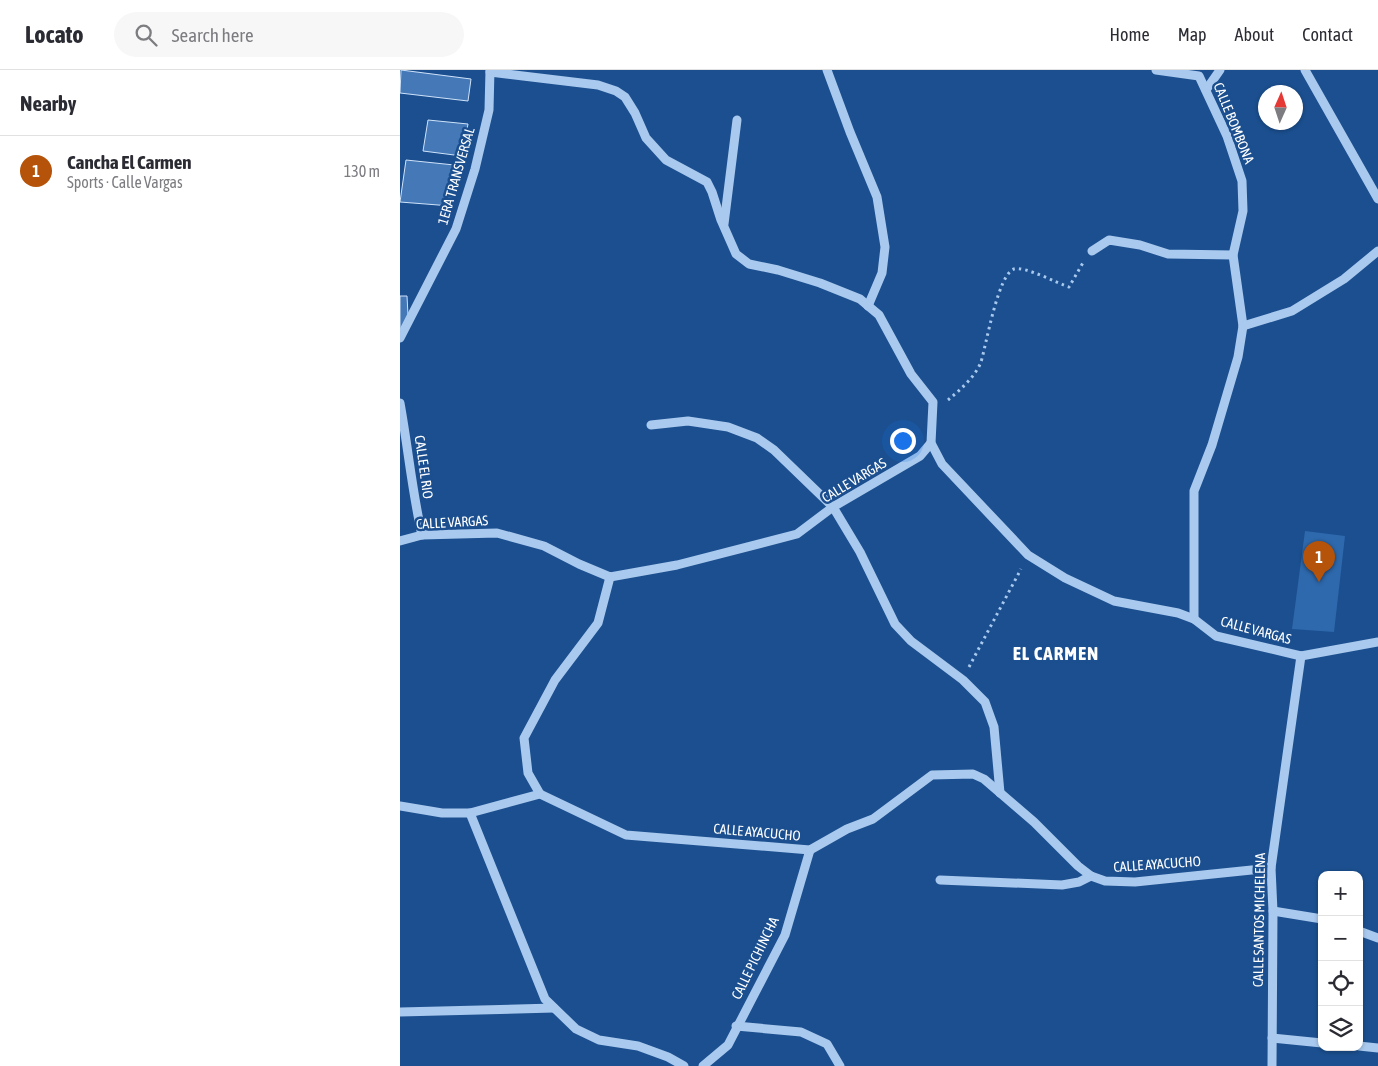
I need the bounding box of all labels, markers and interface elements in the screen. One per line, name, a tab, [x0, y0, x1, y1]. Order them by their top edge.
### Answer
search box	[114, 12, 464, 57]
text: Locato	[25, 21, 84, 48]
icon: search	[132, 21, 160, 49]
text: Search here	[172, 24, 254, 46]
text: Home	[1110, 24, 1150, 45]
text: Map	[1178, 24, 1207, 45]
text: About	[1235, 24, 1274, 45]
text: Contact	[1302, 24, 1353, 45]
street label: CALLE BOMBONA	[1210, 80, 1258, 166]
north arrow	[1258, 85, 1303, 130]
text: Nearby	[20, 91, 76, 115]
street label: 1ERA TRANSVERSAL	[434, 125, 478, 226]
text: Cancha El Carmen	[67, 151, 192, 173]
text: 1	[32, 162, 40, 180]
text: 130 m	[344, 162, 380, 180]
text: Sports · Calle Vargas	[67, 173, 183, 191]
your location	[890, 428, 916, 454]
street label: CALLE EL RIO	[412, 434, 436, 500]
street label: CALLE VARGAS	[819, 454, 889, 505]
street label: CALLE VARGAS	[415, 512, 489, 532]
pin: 1	[1303, 541, 1335, 582]
street label: CALLE VARGAS	[1219, 613, 1293, 647]
district label: EL CARMEN	[1013, 642, 1099, 664]
street label: CALLE AYACUCHO	[713, 820, 801, 844]
street label: CALLE SANTOS MICHELENA	[1250, 852, 1268, 987]
street label: CALLE AYACUCHO	[1113, 853, 1201, 875]
map controls	[1318, 871, 1363, 1051]
button: +	[1318, 871, 1363, 916]
street label: CALLE PICHINCHA	[728, 914, 782, 1002]
button: −	[1318, 916, 1363, 961]
button: locate	[1318, 961, 1363, 1006]
button: layers	[1318, 1006, 1363, 1051]

